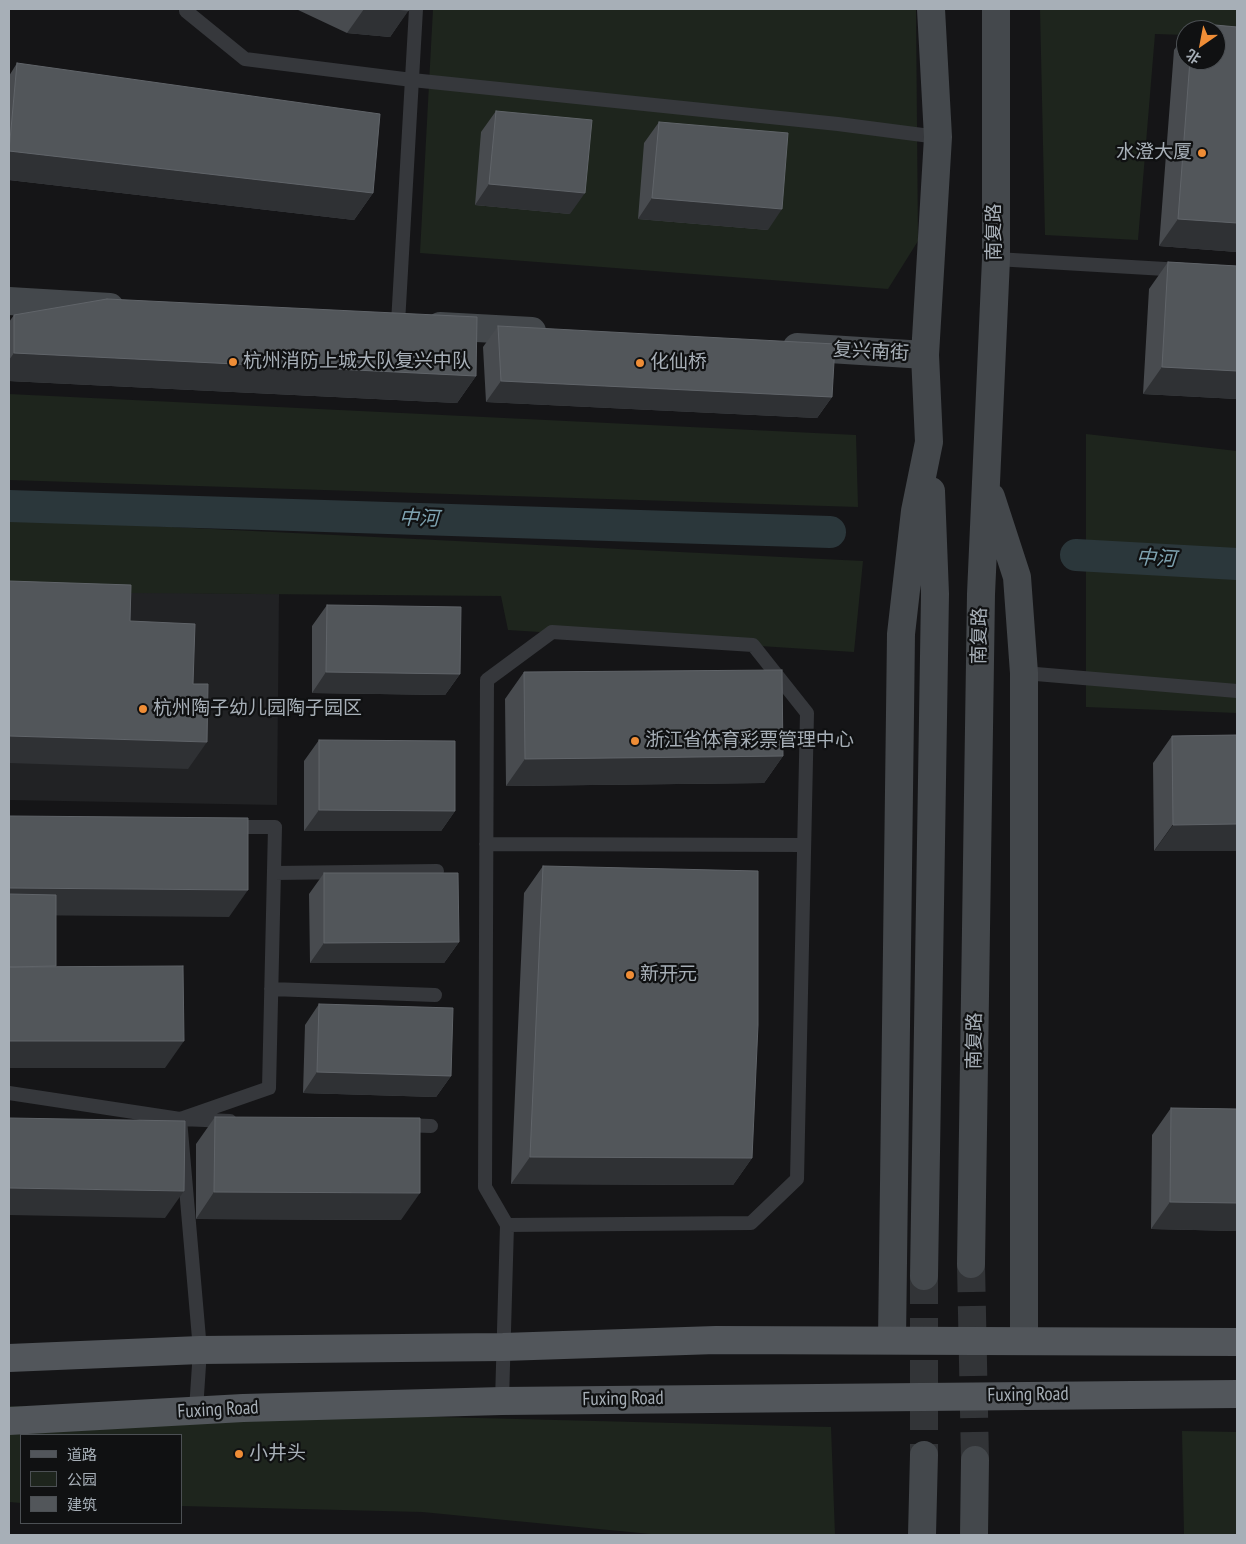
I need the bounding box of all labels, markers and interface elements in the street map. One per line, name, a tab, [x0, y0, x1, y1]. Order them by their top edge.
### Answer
north arrow	[1176, 20, 1226, 70]
text: 北	[1183, 45, 1204, 68]
place label: 水澄大厦	[1116, 142, 1192, 164]
marker: 水澄大厦	[1196, 147, 1208, 159]
street label: 南复路	[984, 204, 1006, 260]
street label: 复兴南街	[832, 339, 910, 365]
place label: 杭州消防上城大队复兴中队	[243, 351, 471, 373]
place label: 化仙桥	[650, 352, 707, 374]
marker: 杭州消防上城大队复兴中队	[227, 356, 239, 368]
marker: 化仙桥	[634, 357, 646, 369]
water label: 中河	[399, 506, 439, 532]
water label: 中河	[1135, 546, 1177, 572]
street label: 南复路	[968, 607, 992, 665]
place label: 杭州陶子幼儿园陶子园区	[153, 698, 362, 720]
marker: 杭州陶子幼儿园陶子园区	[137, 703, 149, 715]
place label: 浙江省体育彩票管理中心	[645, 730, 854, 752]
marker: 浙江省体育彩票管理中心	[629, 735, 641, 747]
place label: 新开元	[640, 964, 697, 986]
marker: 新开元	[624, 969, 636, 981]
street label: 南复路	[963, 1012, 987, 1070]
street label: Fuxing Road	[987, 1383, 1069, 1407]
street label: Fuxing Road	[582, 1387, 664, 1411]
street label: Fuxing Road	[177, 1396, 259, 1424]
legend	[20, 1434, 182, 1524]
place label: 小井头	[249, 1443, 306, 1465]
text: 道路	[67, 1445, 97, 1464]
marker: 小井头	[233, 1448, 245, 1460]
text: 公园	[67, 1470, 97, 1489]
text: 建筑	[67, 1495, 97, 1514]

